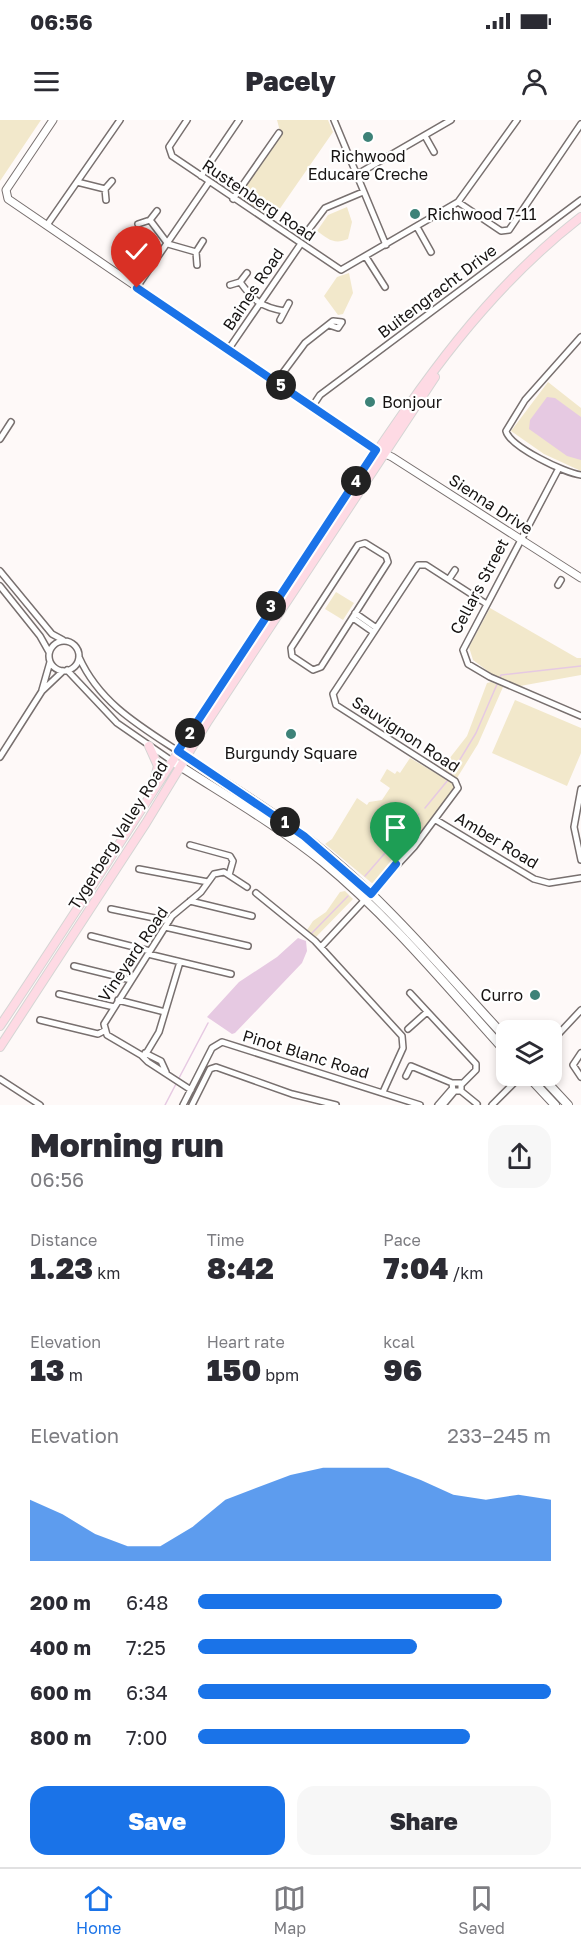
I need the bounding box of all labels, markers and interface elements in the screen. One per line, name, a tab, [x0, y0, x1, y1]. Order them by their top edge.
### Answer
text: 06:56	[30, 8, 93, 35]
icon: menu	[30, 65, 63, 98]
text: Pacely	[245, 65, 336, 97]
icon: person	[518, 65, 551, 98]
marker: Richwood Educare Creche	[361, 130, 375, 144]
place label: Richwood Educare Creche	[308, 146, 428, 184]
street label: Rustenberg Road	[198, 155, 320, 245]
place label: Richwood 7-11	[427, 204, 537, 224]
marker: Richwood 7-11	[408, 207, 422, 221]
pin	[111, 226, 162, 288]
icon: check	[120, 235, 153, 268]
street label: Buitengracht Drive	[374, 240, 500, 342]
street label: Baines Road	[218, 244, 288, 334]
pin: 5	[266, 370, 296, 400]
text: 5	[276, 375, 286, 395]
place label: Bonjour	[382, 392, 442, 412]
marker: Bonjour	[363, 395, 377, 409]
pin: 4	[341, 466, 371, 496]
street label: Sienna Drive	[445, 469, 537, 539]
text: 4	[351, 471, 361, 491]
street label: Cellars Street	[445, 535, 513, 637]
pin: 3	[256, 591, 286, 621]
text: 3	[266, 596, 276, 616]
street label: Sauvignon Road	[348, 692, 464, 776]
pin: 2	[175, 718, 205, 748]
text: 2	[185, 723, 195, 743]
marker: Burgundy Square	[284, 727, 298, 741]
place label: Burgundy Square	[225, 743, 357, 763]
street label: Tygerberg Valley Road	[64, 757, 172, 913]
pin	[370, 802, 421, 864]
pin: 1	[270, 807, 300, 837]
street label: Amber Road	[452, 807, 542, 873]
icon: arrive	[379, 811, 412, 844]
text: 1	[281, 812, 289, 832]
street label: Vineyard Road	[94, 903, 172, 1005]
place label: Curro	[481, 985, 523, 1005]
marker: Curro	[528, 988, 542, 1002]
map controls	[496, 1020, 562, 1086]
button: layers	[496, 1020, 562, 1086]
street label: Pinot Blanc Road	[240, 1025, 372, 1083]
text: Morning run	[30, 1125, 224, 1164]
button: share	[488, 1125, 551, 1188]
text: 06:56	[30, 1167, 84, 1191]
text: Distance	[30, 1230, 97, 1250]
text: Time	[207, 1230, 244, 1250]
text: Pace	[383, 1230, 421, 1250]
text: 1.23	[30, 1250, 93, 1286]
text: 8:42	[207, 1250, 274, 1286]
text: 7:04	[383, 1250, 449, 1286]
text: km	[93, 1263, 120, 1283]
text: /km	[449, 1263, 483, 1283]
text: Elevation	[30, 1332, 101, 1352]
text: Heart rate	[207, 1332, 285, 1352]
text: kcal	[383, 1332, 415, 1352]
text: 13	[30, 1352, 65, 1388]
text: 150	[207, 1352, 261, 1388]
text: 96	[383, 1352, 422, 1388]
text: m	[65, 1365, 83, 1385]
text: bpm	[261, 1365, 299, 1385]
text: Elevation	[30, 1423, 119, 1447]
text: 233–245 m	[447, 1423, 551, 1447]
text: 200 m	[30, 1590, 91, 1614]
text: 6:48	[126, 1590, 169, 1614]
text: 400 m	[30, 1635, 91, 1659]
text: 7:25	[126, 1635, 166, 1659]
text: 600 m	[30, 1680, 91, 1704]
text: 6:34	[126, 1680, 168, 1704]
text: 800 m	[30, 1725, 91, 1749]
text: 7:00	[126, 1725, 167, 1749]
button: Save	[30, 1786, 285, 1855]
button: Share	[297, 1786, 551, 1855]
tab: Home	[76, 1882, 121, 1938]
tab: Map	[273, 1882, 306, 1938]
tab: Saved	[458, 1882, 505, 1938]

